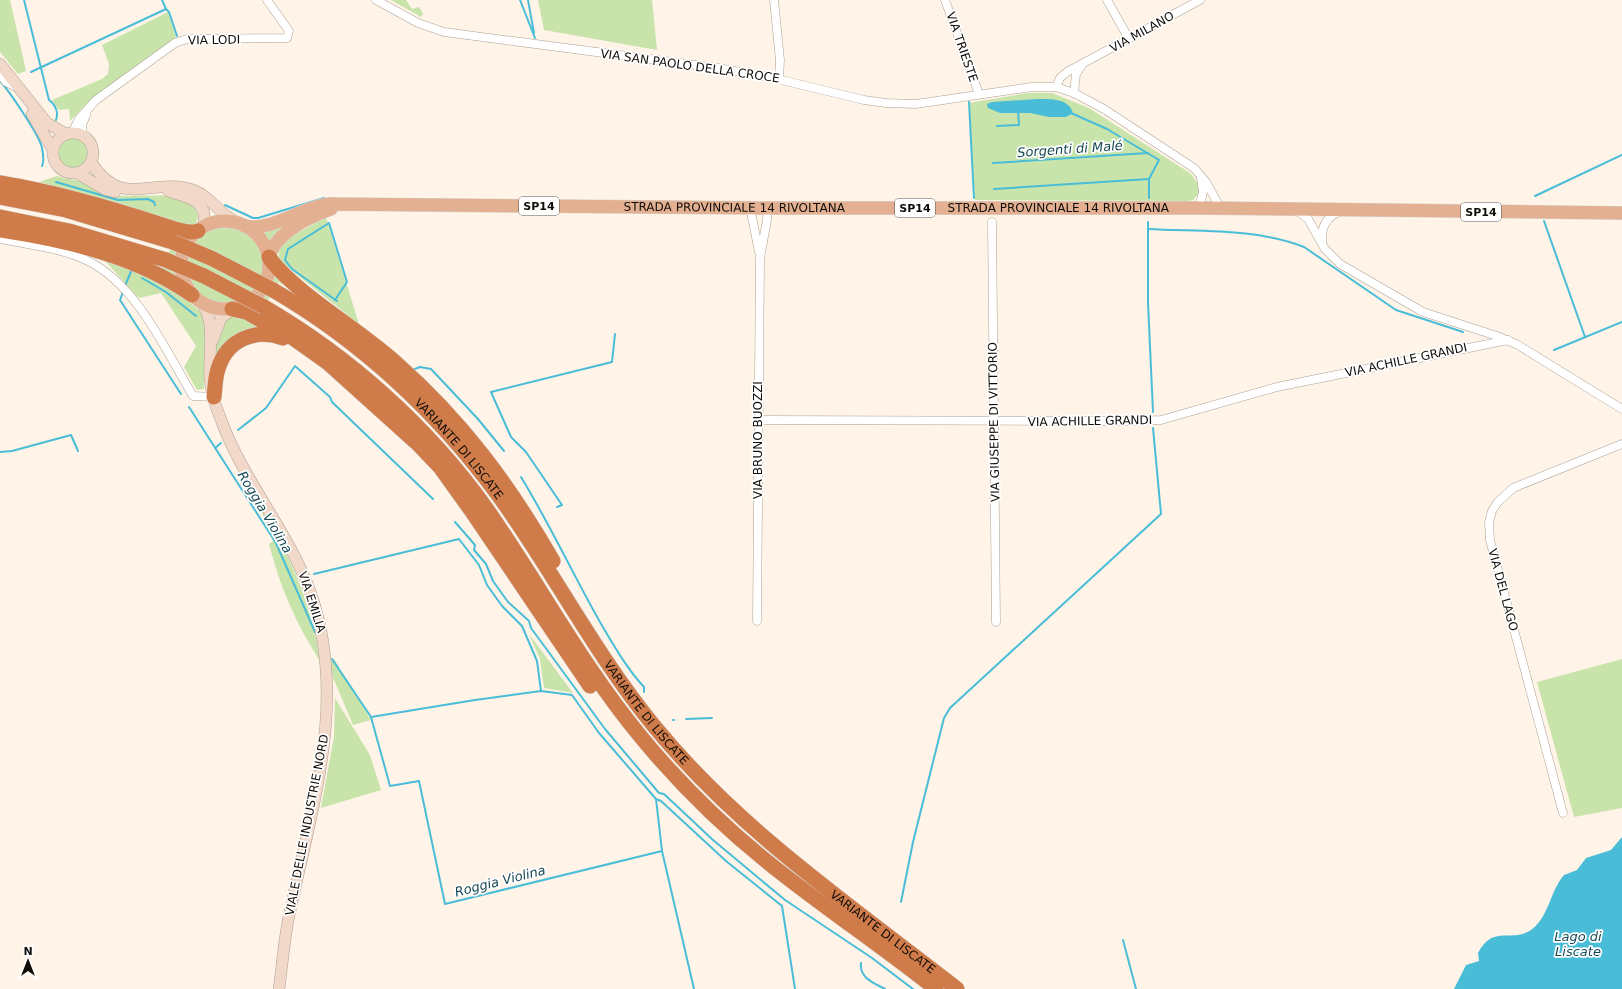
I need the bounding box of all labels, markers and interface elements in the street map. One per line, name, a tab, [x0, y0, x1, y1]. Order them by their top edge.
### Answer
street label: VIA MILANO	[1107, 9, 1177, 55]
street label: VIA TRIESTE	[943, 10, 981, 84]
street label: VIA LODI	[188, 33, 240, 47]
street label: VIA SAN PAOLO DELLA CROCE	[600, 46, 780, 86]
water label: Sorgenti di Malé	[1017, 138, 1123, 160]
road number: SP14	[519, 197, 559, 215]
road number: SP14	[895, 199, 935, 217]
street label: STRADA PROVINCIALE 14 RIVOLTANA	[623, 200, 846, 215]
street label: STRADA PROVINCIALE 14 RIVOLTANA	[948, 201, 1170, 215]
road number: SP14	[1461, 203, 1501, 221]
street label: VIA ACHILLE GRANDI	[1344, 340, 1468, 380]
street label: VIA GIUSEPPE DI VITTORIO	[986, 342, 1002, 502]
street label: VIA BRUNO BUOZZI	[751, 381, 765, 499]
street label: VARIANTE DI LISCATE	[412, 396, 506, 502]
street label: VIA ACHILLE GRANDI	[1028, 413, 1152, 429]
water label: Roggia Violina	[235, 468, 295, 556]
street label: VIA DEL LAGO	[1485, 547, 1521, 633]
street label: VIA EMILIA	[296, 570, 329, 635]
street label: VARIANTE DI LISCATE	[601, 658, 691, 768]
street label: VIALE DELLE INDUSTRIE NORD	[283, 733, 331, 917]
water label: Roggia Violina	[453, 862, 547, 900]
street label: VARIANTE DI LISCATE	[827, 887, 938, 977]
water label: Lago di Liscate	[1554, 929, 1602, 959]
north arrow	[8, 941, 48, 981]
text: N	[23, 945, 33, 958]

